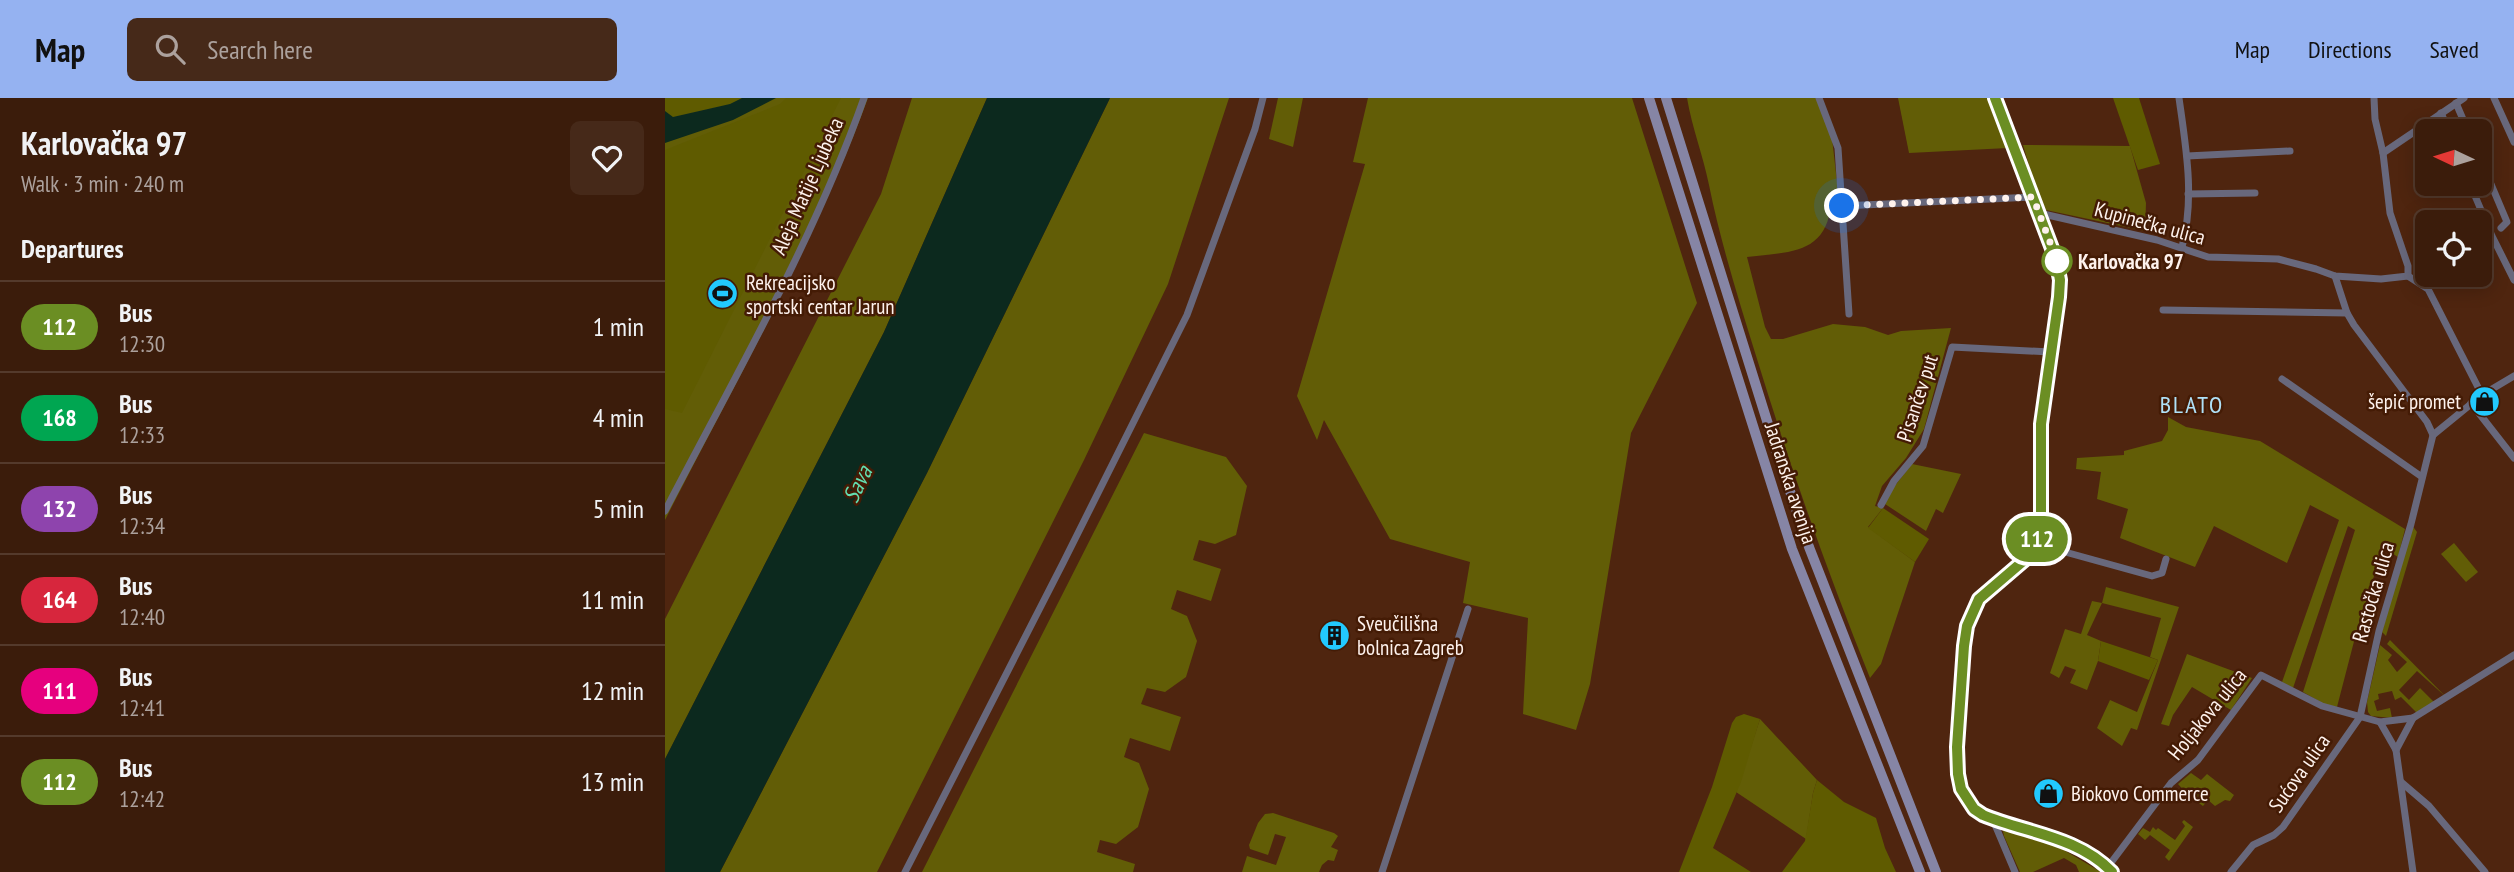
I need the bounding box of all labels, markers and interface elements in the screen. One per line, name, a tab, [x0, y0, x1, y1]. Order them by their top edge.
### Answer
search box	[127, 18, 617, 81]
text: Map	[35, 28, 85, 71]
icon: search	[151, 30, 189, 68]
text: Search here	[207, 33, 313, 66]
text: Map	[2235, 34, 2270, 65]
text: Directions	[2308, 34, 2392, 65]
text: Saved	[2430, 34, 2479, 65]
street label: Aleja Matije Ljubeka	[765, 113, 849, 259]
north arrow	[2415, 119, 2492, 196]
map controls	[2415, 119, 2492, 287]
text: Karlovačka 97	[21, 121, 187, 164]
button: heart	[570, 121, 644, 195]
text: Walk · 3 min · 240 m	[21, 169, 184, 198]
your location	[1824, 188, 1859, 223]
street label: Kupinečka ulica	[2092, 195, 2208, 251]
button: locate	[2415, 210, 2492, 287]
text: Departures	[21, 232, 124, 265]
marker: Karlovačka 97	[2042, 246, 2072, 276]
place label: Karlovačka 97	[2078, 248, 2184, 275]
place label: Rekreacijsko sportski centar Jarun	[746, 269, 895, 320]
sports icon: Rekreacijsko sportski centar Jarun	[706, 277, 740, 311]
text: Bus	[119, 296, 152, 329]
text: 1 min	[593, 310, 644, 343]
text: 112	[42, 311, 77, 342]
text: 12:30	[119, 329, 165, 358]
street label: Pisančev put	[1890, 351, 1944, 445]
shop icon: šepić promet	[2467, 384, 2501, 418]
text: Bus	[119, 387, 152, 420]
place label: šepić promet	[2368, 388, 2461, 415]
district label: BLATO	[2160, 389, 2224, 420]
text: 4 min	[593, 401, 644, 434]
text: 168	[42, 402, 77, 433]
street label: Jadranska avenija	[1758, 418, 1823, 547]
text: 12:33	[119, 420, 165, 449]
water label: Sava	[836, 459, 879, 507]
text: Bus	[119, 478, 152, 511]
text: 5 min	[593, 492, 644, 525]
text: 132	[42, 493, 77, 524]
text: 12:34	[119, 511, 165, 540]
line badge: 112	[1997, 516, 2077, 562]
text: 112	[2020, 523, 2054, 554]
street label: Rastočka ulica	[2346, 539, 2400, 645]
text: Bus	[119, 569, 152, 602]
text: 11 min	[581, 583, 644, 616]
text: 164	[42, 584, 77, 615]
text: 12:40	[119, 602, 165, 631]
place label: Sveučilišna bolnica Zagreb	[1357, 610, 1464, 661]
building icon: Sveučilišna bolnica Zagreb	[1317, 618, 1351, 652]
text: Bus	[119, 660, 152, 693]
street label: Holjakova ulica	[2162, 663, 2252, 765]
text: 12 min	[581, 674, 644, 707]
text: 111	[42, 675, 77, 706]
text: 12:41	[119, 693, 165, 722]
street label: Sućova ulica	[2262, 729, 2336, 817]
text: Bus	[119, 751, 152, 784]
text: 13 min	[581, 765, 644, 798]
text: 112	[42, 766, 77, 797]
shop icon: Biokovo Commerce	[2031, 776, 2065, 810]
place label: Biokovo Commerce	[2071, 780, 2209, 807]
text: 12:42	[119, 784, 165, 813]

